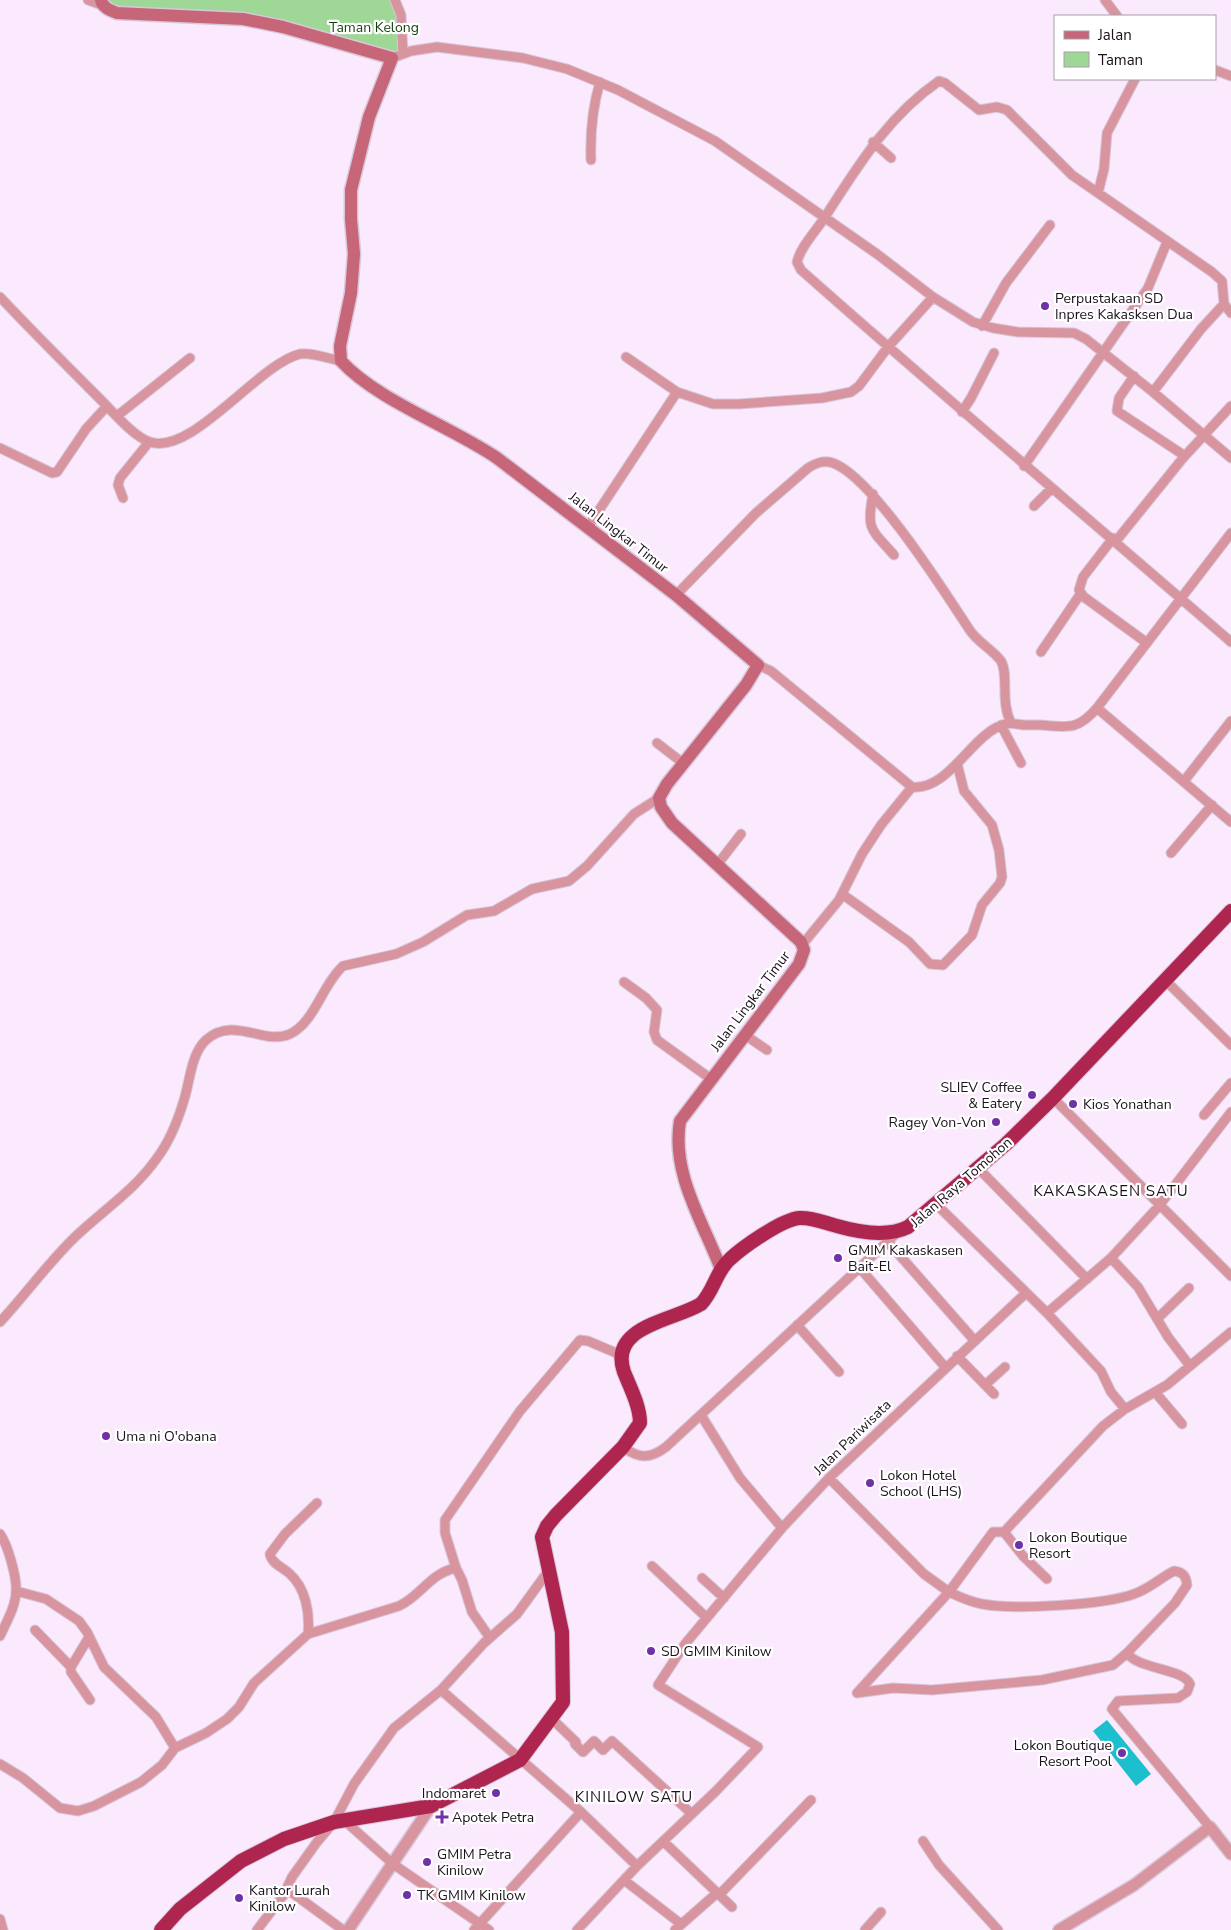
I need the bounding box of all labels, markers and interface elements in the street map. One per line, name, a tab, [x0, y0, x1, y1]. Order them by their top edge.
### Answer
legend	[1054, 15, 1216, 80]
park label: Taman Kelong	[329, 18, 419, 37]
text: Jalan	[1097, 25, 1132, 45]
text: Taman	[1098, 50, 1143, 70]
place label: Perpustakaan SD Inpres Kakasksen Dua	[1055, 289, 1193, 324]
marker: Perpustakaan SD Inpres Kakasksen Dua	[1039, 300, 1051, 312]
street label: Jalan Lingkar Timur	[564, 487, 672, 577]
street label: Jalan Lingkar Timur	[706, 947, 795, 1056]
place label: SLIEV Coffee & Eatery	[940, 1078, 1023, 1113]
marker: SLIEV Coffee & Eatery	[1026, 1089, 1038, 1101]
place label: Kios Yonathan	[1083, 1095, 1172, 1114]
marker: Kios Yonathan	[1067, 1098, 1079, 1110]
place label: Ragey Von-Von	[888, 1113, 986, 1132]
marker: Ragey Von-Von	[990, 1116, 1002, 1128]
street label: Jalan Raya Tomohon	[906, 1133, 1016, 1232]
district label: KAKASKASEN SATU	[1033, 1181, 1189, 1201]
place label: GMIM Kakaskasen Bait-El	[848, 1241, 963, 1276]
marker: GMIM Kakaskasen Bait-El	[832, 1252, 844, 1264]
street label: Jalan Pariwisata	[809, 1396, 895, 1480]
place label: Uma ni O'obana	[116, 1427, 217, 1446]
marker: Uma ni O'obana	[100, 1430, 112, 1442]
place label: Lokon Hotel School (LHS)	[880, 1466, 962, 1501]
marker: Lokon Hotel School (LHS)	[864, 1477, 876, 1489]
place label: Lokon Boutique Resort	[1029, 1528, 1127, 1563]
marker: Lokon Boutique Resort	[1013, 1539, 1025, 1551]
place label: SD GMIM Kinilow	[661, 1642, 772, 1661]
marker: SD GMIM Kinilow	[645, 1645, 657, 1657]
place label: Lokon Boutique Resort Pool	[1014, 1736, 1113, 1771]
marker: Lokon Boutique Resort Pool	[1116, 1747, 1128, 1759]
place label: Indomaret	[422, 1784, 486, 1803]
marker: Indomaret	[490, 1787, 502, 1799]
district label: KINILOW SATU	[575, 1787, 693, 1807]
place label: Apotek Petra	[452, 1808, 534, 1827]
marker: Apotek Petra	[436, 1811, 448, 1823]
place label: GMIM Petra Kinilow	[437, 1845, 512, 1880]
marker: GMIM Petra Kinilow	[421, 1856, 433, 1868]
place label: Kantor Lurah Kinilow	[249, 1881, 330, 1916]
place label: TK GMIM Kinilow	[417, 1886, 526, 1905]
marker: TK GMIM Kinilow	[401, 1889, 413, 1901]
marker: Kantor Lurah Kinilow	[233, 1892, 245, 1904]

